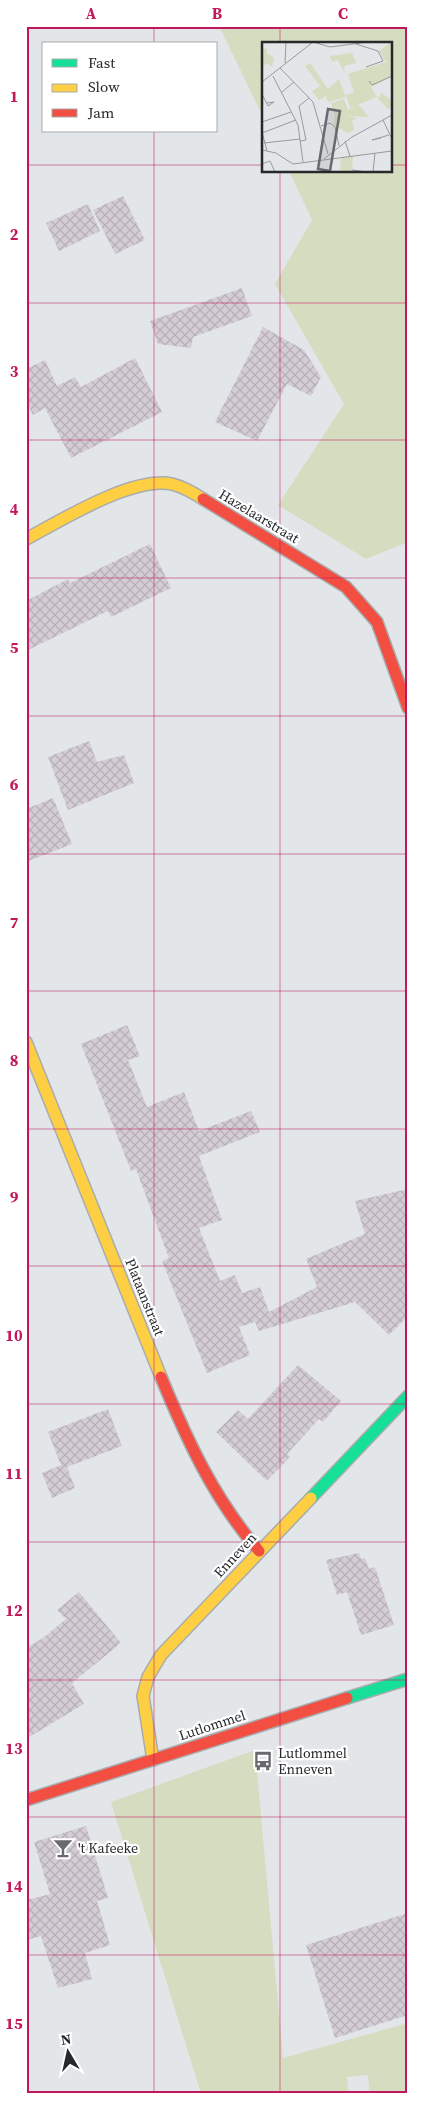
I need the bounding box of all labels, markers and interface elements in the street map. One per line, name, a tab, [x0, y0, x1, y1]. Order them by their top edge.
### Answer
text: A	[86, 2, 97, 24]
text: B	[212, 2, 223, 24]
text: C	[338, 2, 348, 24]
legend	[42, 42, 218, 132]
inset map	[262, 42, 392, 172]
text: Fast	[88, 52, 115, 73]
text: Slow	[88, 76, 120, 97]
text: 1	[10, 85, 18, 107]
text: Jam	[87, 102, 115, 123]
text: 2	[10, 223, 19, 245]
text: 3	[10, 360, 19, 382]
street label: Hazelaarstraat	[215, 484, 303, 548]
text: 4	[10, 498, 19, 520]
text: 5	[10, 636, 19, 658]
text: 6	[10, 773, 19, 795]
text: 7	[10, 911, 19, 933]
text: 8	[10, 1049, 18, 1071]
text: 9	[10, 1186, 19, 1208]
street label: Plataanstraat	[120, 1255, 170, 1339]
text: 10	[5, 1324, 23, 1346]
text: 11	[5, 1462, 23, 1484]
street label: Enneven	[209, 1528, 261, 1582]
text: 12	[5, 1599, 23, 1621]
street label: Lutlommel	[176, 1705, 248, 1745]
text: 13	[5, 1737, 23, 1759]
place label: Lutlommel Enneven	[278, 1743, 347, 1779]
bus stop icon: Lutlommel Enneven	[252, 1750, 274, 1772]
bar icon: 't Kafeeke	[52, 1837, 74, 1859]
place label: 't Kafeeke	[78, 1838, 138, 1858]
text: 14	[5, 1875, 23, 1897]
text: 15	[5, 2012, 23, 2034]
north arrow	[42, 2028, 92, 2078]
text: N	[59, 2028, 73, 2050]

